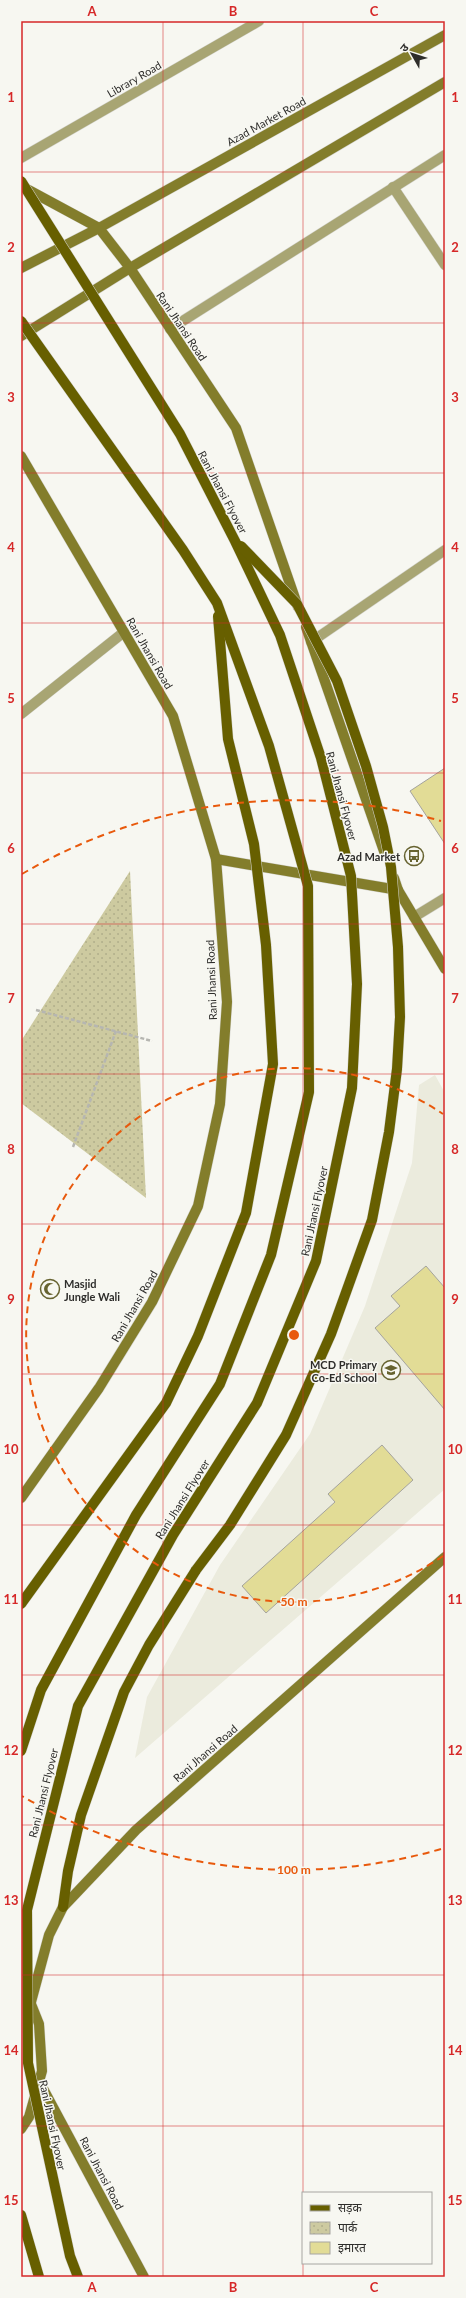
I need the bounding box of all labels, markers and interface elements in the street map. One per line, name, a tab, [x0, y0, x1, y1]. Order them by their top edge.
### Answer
text: A	[86, 3, 97, 19]
text: B	[229, 3, 238, 19]
text: C	[370, 3, 379, 19]
north arrow	[392, 34, 432, 74]
text: उ	[397, 40, 411, 54]
street label: Library Road	[105, 58, 163, 100]
text: 1	[7, 89, 15, 105]
text: 1	[451, 89, 459, 105]
street label: Azad Market Road	[224, 94, 308, 148]
text: 2	[7, 239, 15, 255]
text: 2	[451, 239, 459, 255]
street label: Rani Jhansi Road	[154, 289, 210, 363]
text: 3	[7, 389, 15, 405]
text: 3	[451, 389, 459, 405]
street label: Rani Jhansi Flyover	[196, 448, 250, 536]
text: 4	[7, 539, 15, 555]
text: 4	[451, 539, 459, 555]
street label: Rani Jhansi Road	[124, 615, 176, 691]
text: 5	[7, 690, 15, 706]
text: 5	[451, 690, 459, 706]
street label: Rani Jhansi Flyover	[324, 750, 360, 842]
text: 6	[7, 840, 15, 856]
text: 6	[451, 840, 459, 856]
bus stop icon: Azad Market	[403, 845, 425, 867]
place label: Azad Market	[336, 850, 401, 863]
street label: Rani Jhansi Road	[203, 940, 219, 1020]
text: 7	[7, 990, 15, 1006]
text: 7	[451, 990, 459, 1006]
text: 8	[7, 1141, 15, 1157]
text: 8	[451, 1141, 459, 1157]
street label: Rani Jhansi Flyover	[298, 1165, 330, 1257]
street label: Rani Jhansi Road	[108, 1268, 160, 1344]
place label: Masjid Jungle Wali	[64, 1277, 120, 1303]
mosque icon: Masjid Jungle Wali	[39, 1278, 61, 1300]
text: 9	[7, 1291, 15, 1307]
text: 9	[451, 1291, 459, 1307]
centre of rings	[287, 1328, 301, 1342]
place label: MCD Primary Co-Ed School	[310, 1358, 377, 1384]
school or university icon: MCD Primary Co-Ed School	[380, 1359, 402, 1381]
text: 10	[3, 1441, 19, 1457]
text: 10	[447, 1441, 463, 1457]
street label: Rani Jhansi Flyover	[152, 1457, 212, 1541]
text: 11	[3, 1591, 19, 1607]
text: 11	[447, 1591, 463, 1607]
text: 50 m	[281, 1594, 307, 1609]
street label: Rani Jhansi Road	[170, 1722, 240, 1784]
text: 12	[3, 1742, 19, 1758]
text: 12	[447, 1742, 463, 1758]
street label: Rani Jhansi Flyover	[26, 1747, 60, 1839]
text: 100 m	[277, 1862, 311, 1877]
text: 13	[3, 1892, 19, 1908]
text: 13	[447, 1892, 463, 1908]
text: 14	[3, 2042, 19, 2058]
text: 14	[447, 2042, 463, 2058]
street label: Rani Jhansi Flyover	[37, 2079, 69, 2171]
street label: Rani Jhansi Road	[77, 2134, 127, 2212]
text: 15	[3, 2192, 19, 2208]
legend	[302, 2192, 432, 2264]
text: 15	[447, 2192, 463, 2208]
text: सड़क	[338, 2200, 363, 2215]
text: पार्क	[338, 2220, 358, 2235]
text: इमारत	[338, 2240, 367, 2255]
text: A	[86, 2279, 97, 2295]
text: B	[229, 2279, 238, 2295]
text: C	[370, 2279, 379, 2295]

